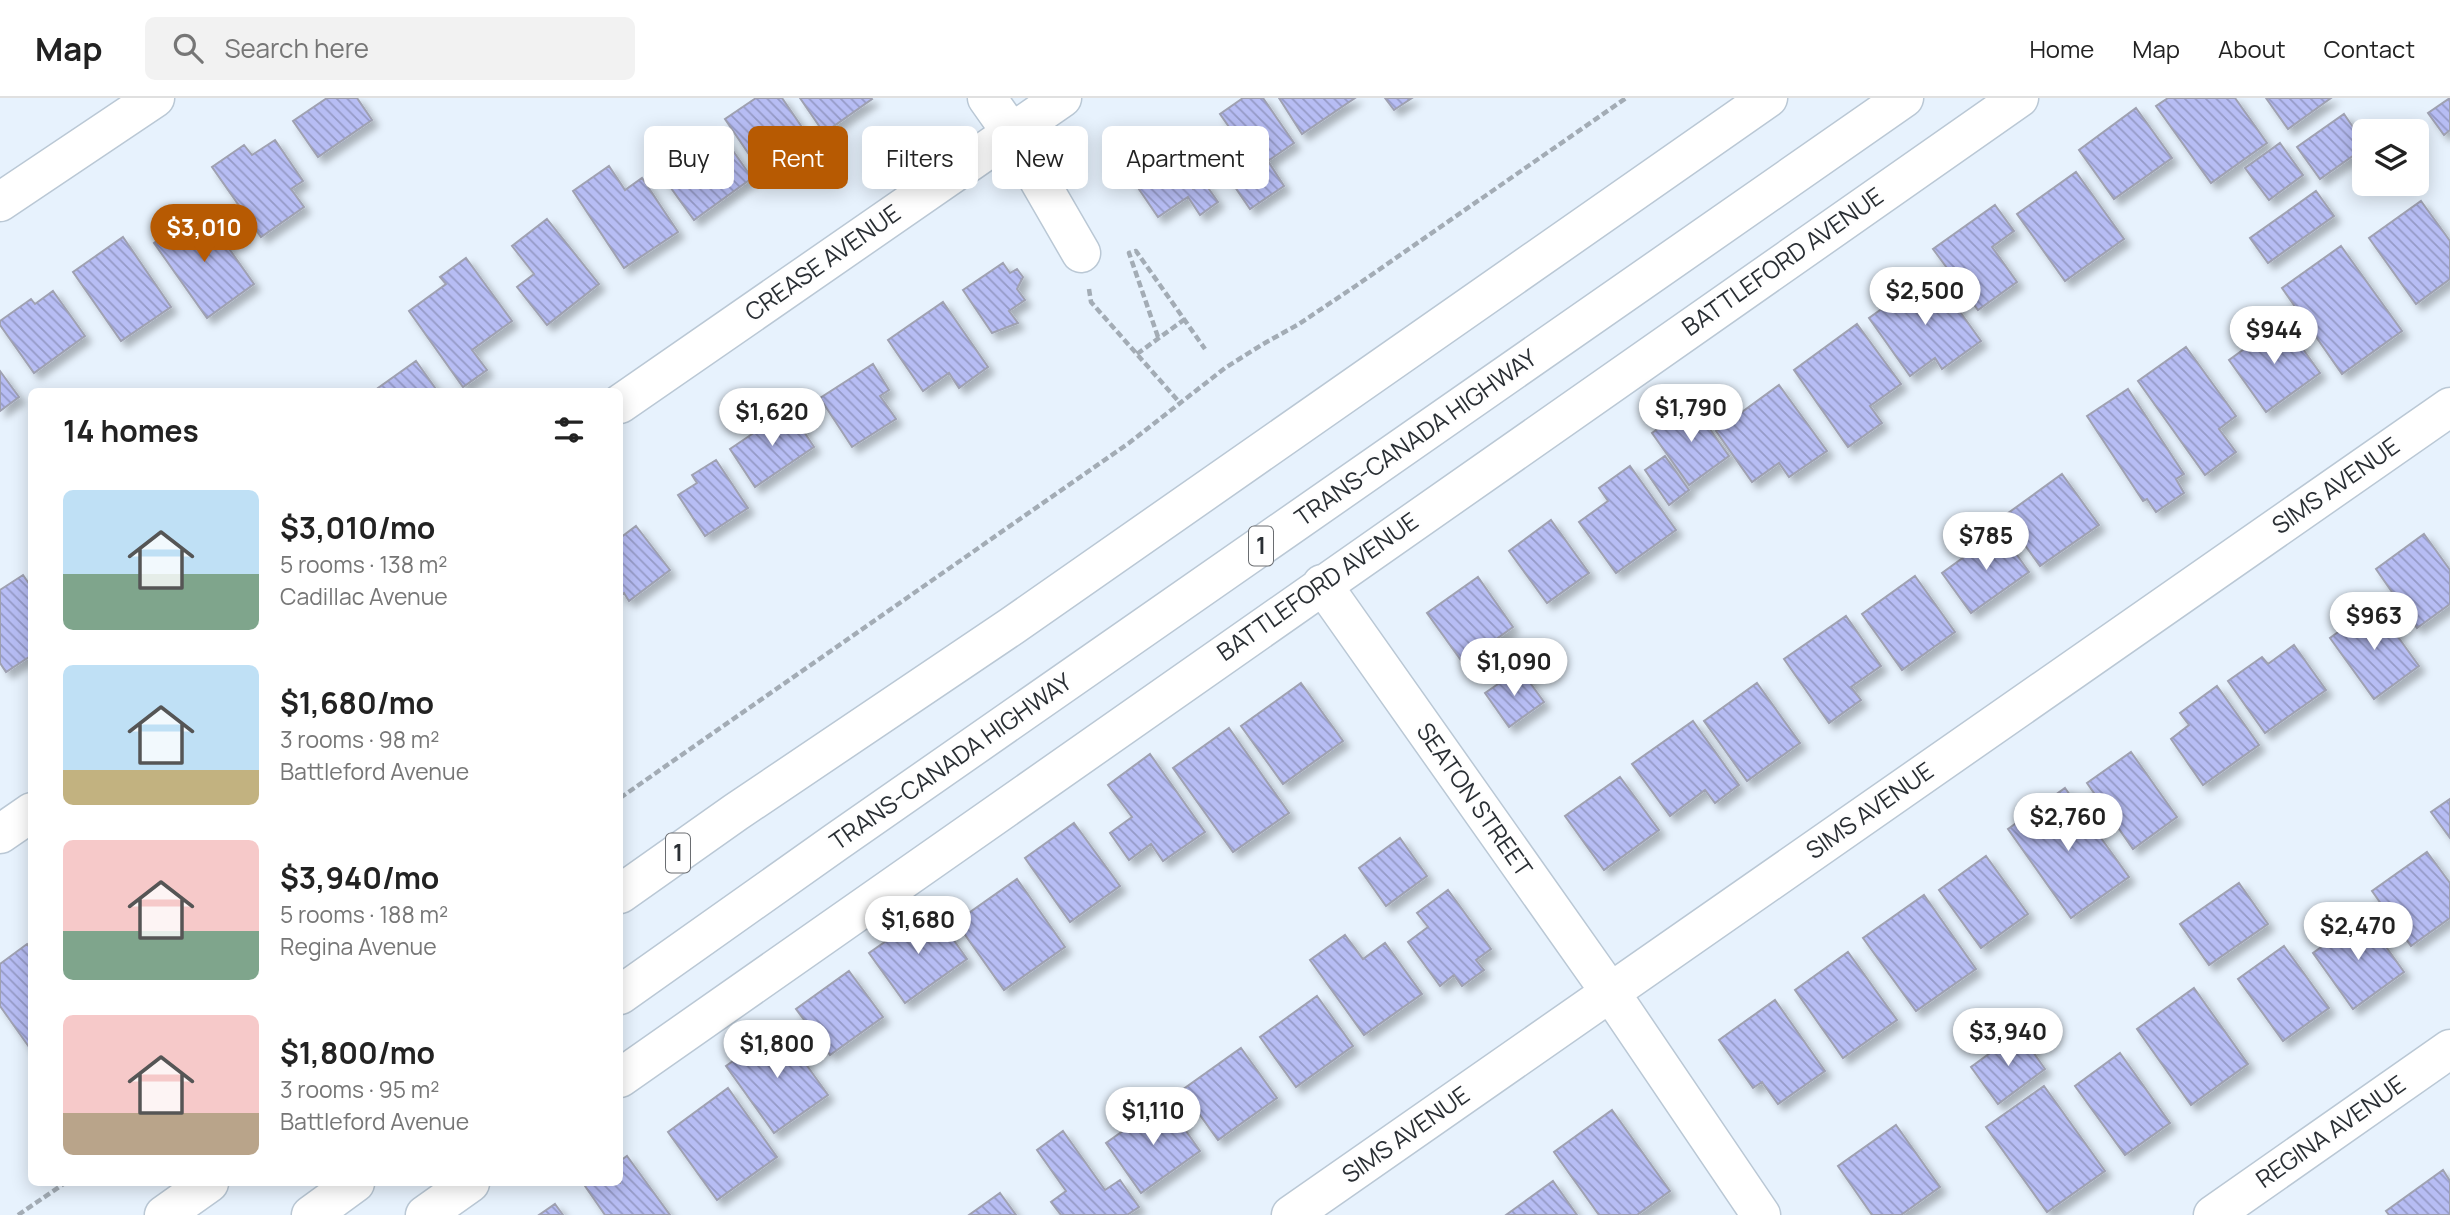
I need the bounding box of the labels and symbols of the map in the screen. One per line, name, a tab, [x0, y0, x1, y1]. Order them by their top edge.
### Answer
street label: BATTLEFORD AVENUE	[1675, 179, 1889, 343]
street label: CREASE AVENUE	[738, 196, 906, 328]
pin: $3,010	[147, 204, 261, 264]
pin: $2,500	[1868, 268, 1982, 327]
pin: $944	[2233, 306, 2315, 366]
street label: TRANS-CANADA HIGHWAY	[1288, 340, 1543, 533]
pin: $1,790	[1634, 384, 1748, 444]
pin: $1,620	[715, 388, 829, 448]
street label: SIMS AVENUE	[2265, 429, 2406, 541]
street label: BATTLEFORD AVENUE	[1210, 504, 1424, 668]
pin: $785	[1945, 512, 2027, 572]
road number: 1	[1249, 526, 1273, 566]
pin: $963	[2333, 592, 2415, 652]
pin: $1,090	[1457, 638, 1571, 698]
street label: TRANS-CANADA HIGHWAY	[823, 664, 1078, 857]
street label: SEATON STREET	[1410, 716, 1541, 883]
street label: SIMS AVENUE	[1799, 754, 1940, 866]
pin: $2,760	[2011, 794, 2125, 853]
road number: 1	[666, 834, 690, 873]
pin: $1,680	[861, 896, 975, 956]
pin: $2,470	[2301, 902, 2415, 962]
pin: $3,940	[1951, 1009, 2065, 1068]
pin: $1,800	[720, 1020, 834, 1080]
street label: REGINA AVENUE	[2249, 1067, 2412, 1195]
street label: SIMS AVENUE	[1335, 1078, 1476, 1190]
pin: $1,110	[1096, 1088, 1210, 1147]

